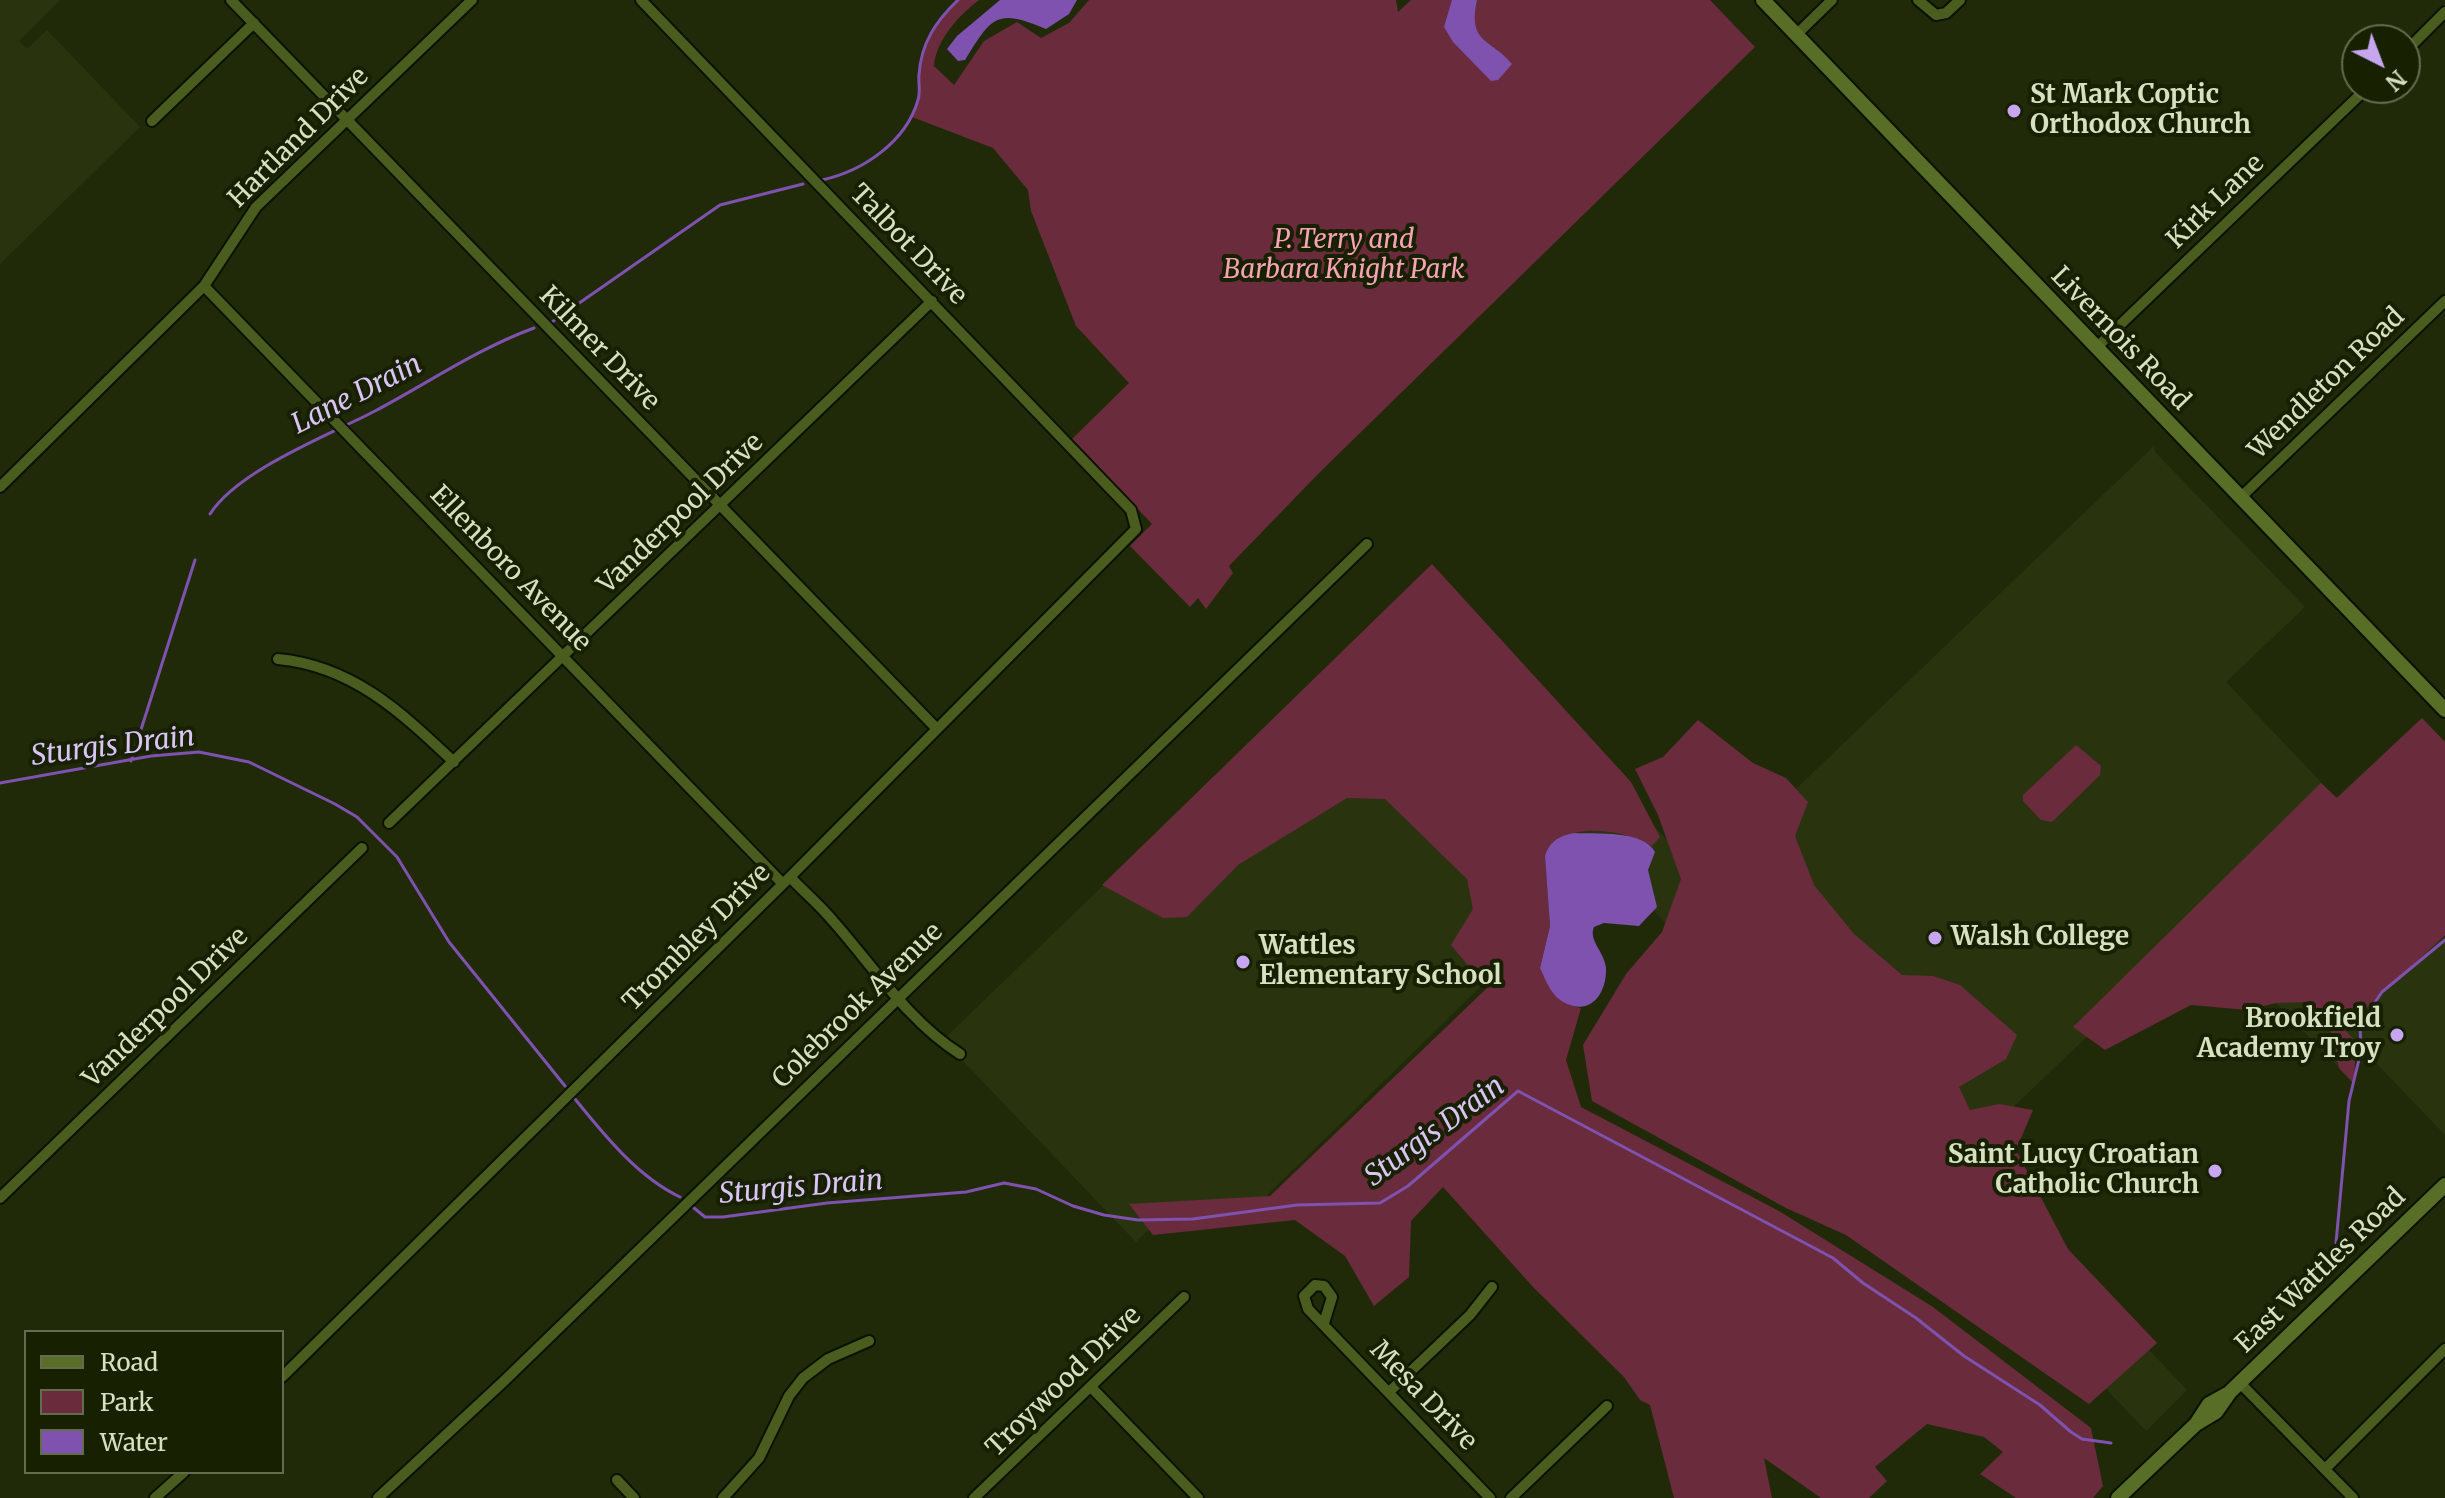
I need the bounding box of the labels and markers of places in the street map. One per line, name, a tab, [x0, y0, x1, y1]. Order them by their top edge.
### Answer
place label: St Mark Coptic Orthodox Church	[2030, 80, 2251, 142]
marker: St Mark Coptic Orthodox Church	[2005, 102, 2023, 120]
place label: Walsh College	[1951, 922, 2129, 954]
marker: Walsh College	[1926, 929, 1944, 947]
place label: Wattles Elementary School	[1259, 931, 1502, 992]
marker: Wattles Elementary School	[1234, 953, 1252, 971]
place label: Brookfield Academy Troy	[2197, 1004, 2381, 1066]
marker: Brookfield Academy Troy	[2388, 1026, 2406, 1044]
place label: Saint Lucy Croatian Catholic Church	[1948, 1140, 2199, 1202]
marker: Saint Lucy Croatian Catholic Church	[2206, 1162, 2224, 1180]

